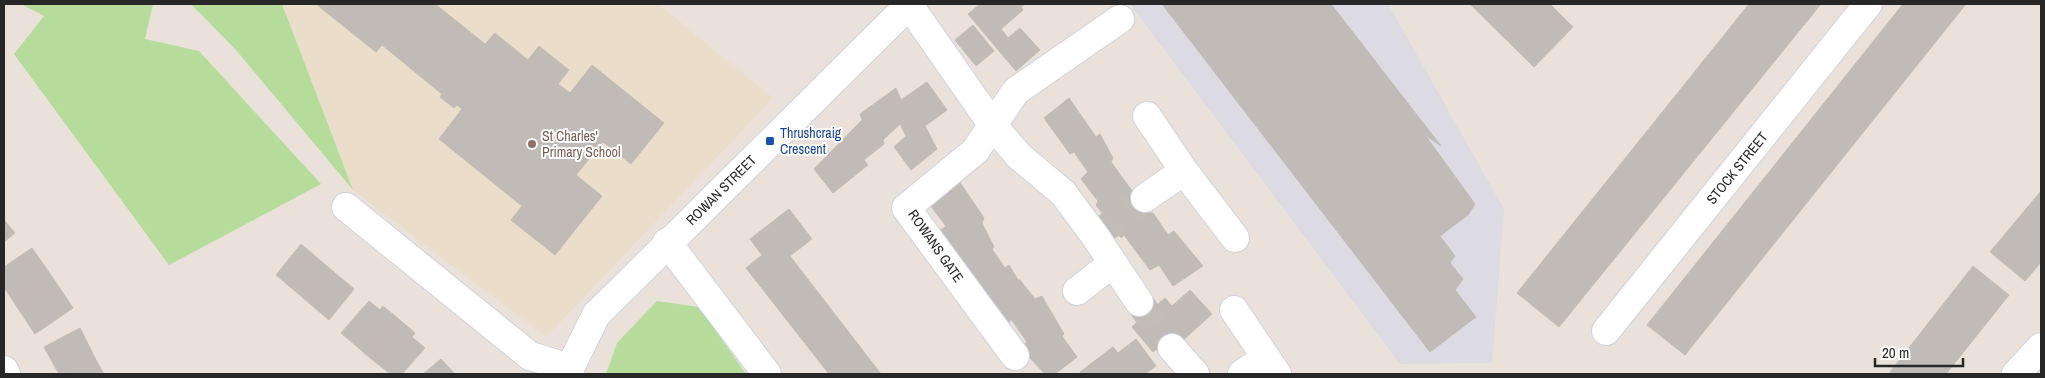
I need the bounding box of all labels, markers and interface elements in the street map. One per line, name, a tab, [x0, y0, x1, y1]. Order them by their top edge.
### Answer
place label: Thrushcraig Crescent	[780, 124, 842, 158]
place label: St Charles' Primary School	[542, 127, 620, 161]
street label: STOCK STREET	[1702, 128, 1772, 208]
marker: Thrushcraig Crescent	[764, 135, 776, 147]
marker: St Charles' Primary School	[526, 138, 538, 150]
street label: ROWAN STREET	[682, 151, 760, 229]
street label: ROWANS GATE	[904, 206, 968, 286]
scale bar	[1875, 336, 1962, 368]
text: 20 m	[1882, 342, 1909, 363]

